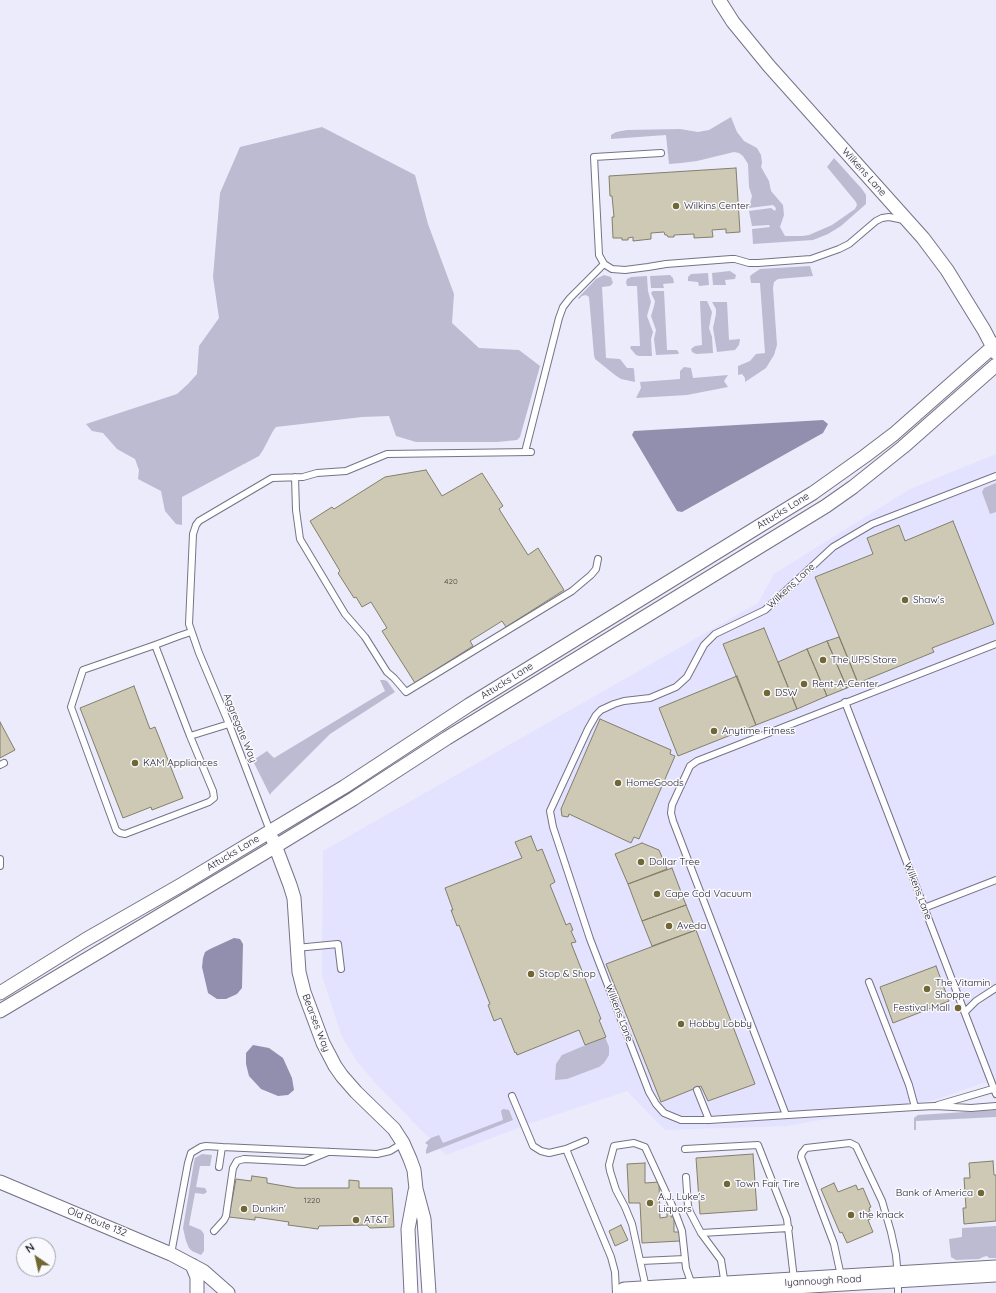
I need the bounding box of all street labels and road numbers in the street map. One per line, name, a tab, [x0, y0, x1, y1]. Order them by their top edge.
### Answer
street label: Wilkens Lane	[839, 145, 889, 199]
street label: Attucks Lane	[755, 490, 811, 532]
street label: Wilkens Lane	[765, 561, 817, 611]
street label: Attucks Lane	[479, 660, 535, 702]
street label: Aggregate Way	[221, 692, 259, 764]
street label: Attucks Lane	[204, 833, 262, 873]
street label: Wilkens Lane	[901, 860, 935, 922]
street label: Wilkens Lane	[602, 982, 636, 1044]
street label: Bearses Way	[299, 992, 333, 1054]
street label: Old Route 132	[65, 1205, 129, 1239]
street label: Iyannough Road	[784, 1273, 862, 1289]

